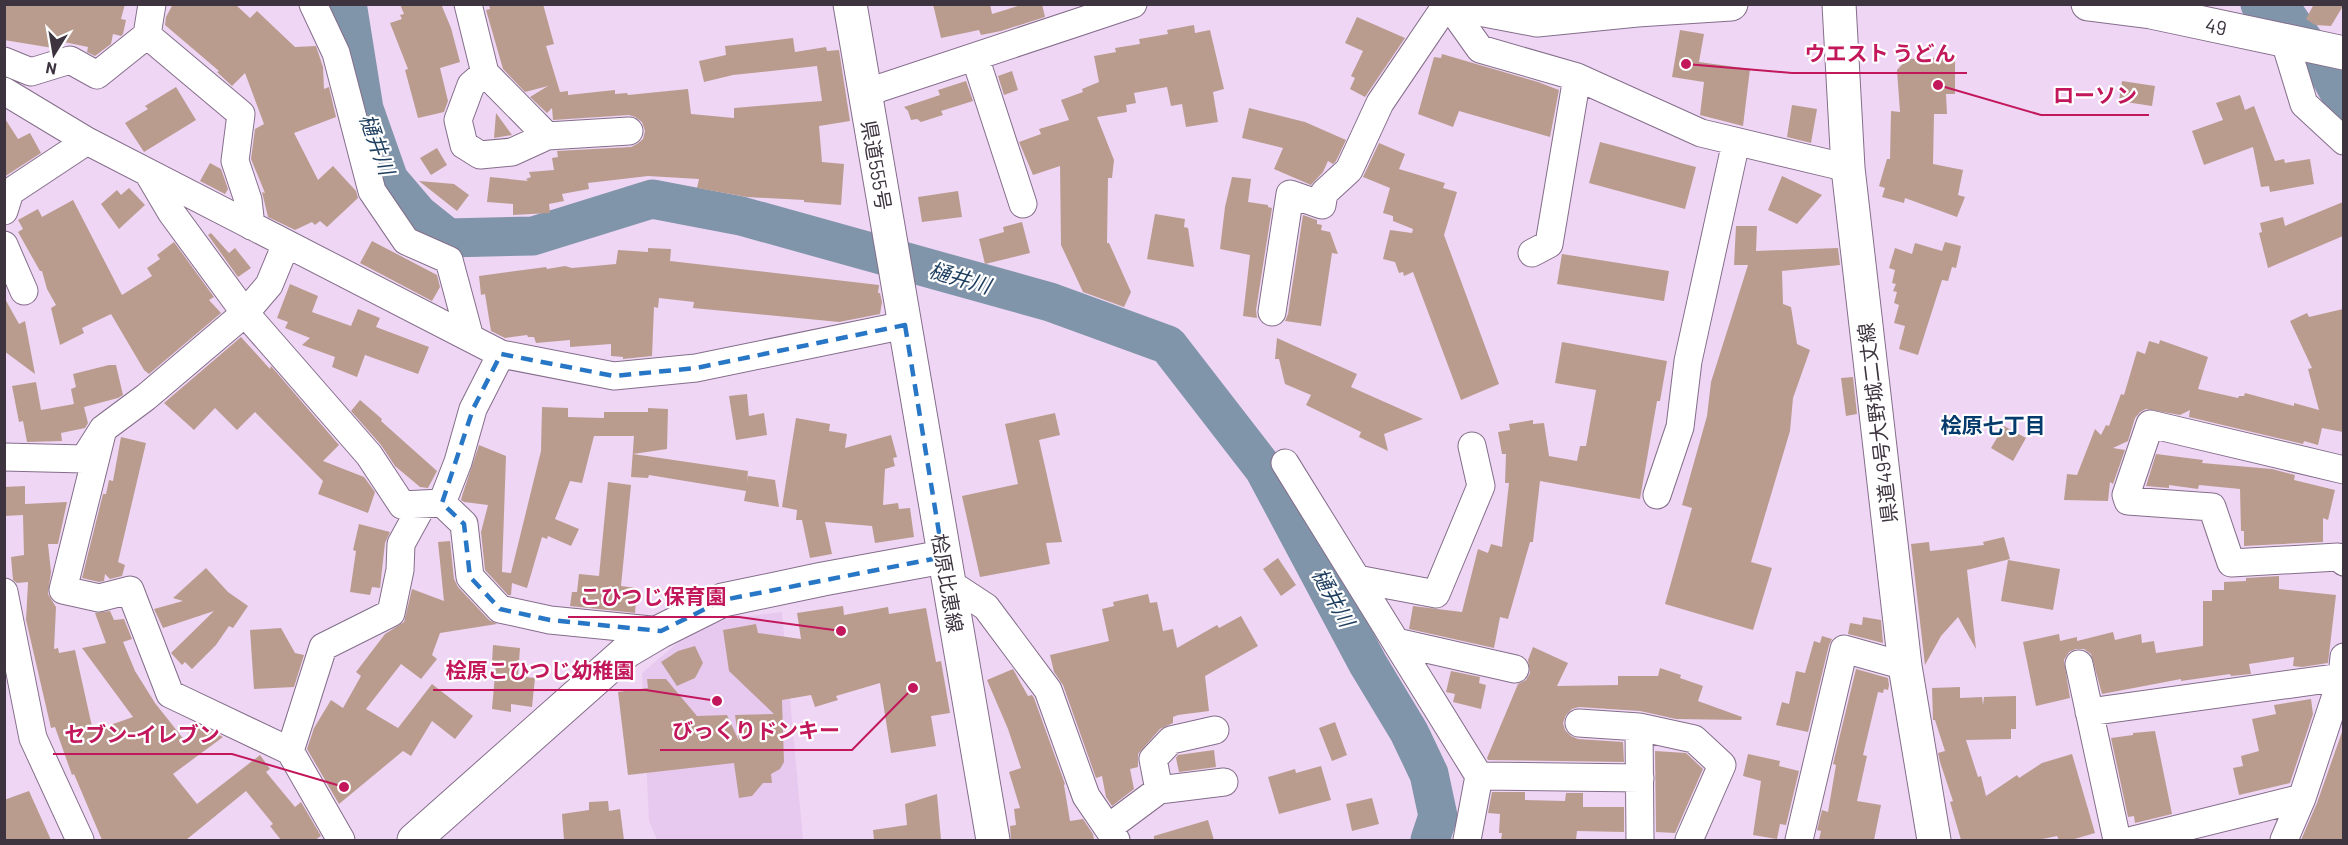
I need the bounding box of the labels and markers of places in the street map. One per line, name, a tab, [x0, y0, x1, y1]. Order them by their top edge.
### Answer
callout: ウエスト うどん	[1792, 34, 1967, 73]
callout: ローソン	[2041, 76, 2149, 115]
callout: こひつじ保育園	[568, 578, 739, 617]
callout: 桧原こひつじ幼稚園	[433, 651, 646, 690]
callout: びっくりドンキー	[660, 711, 852, 750]
callout: セブン-イレブン	[53, 715, 232, 754]

